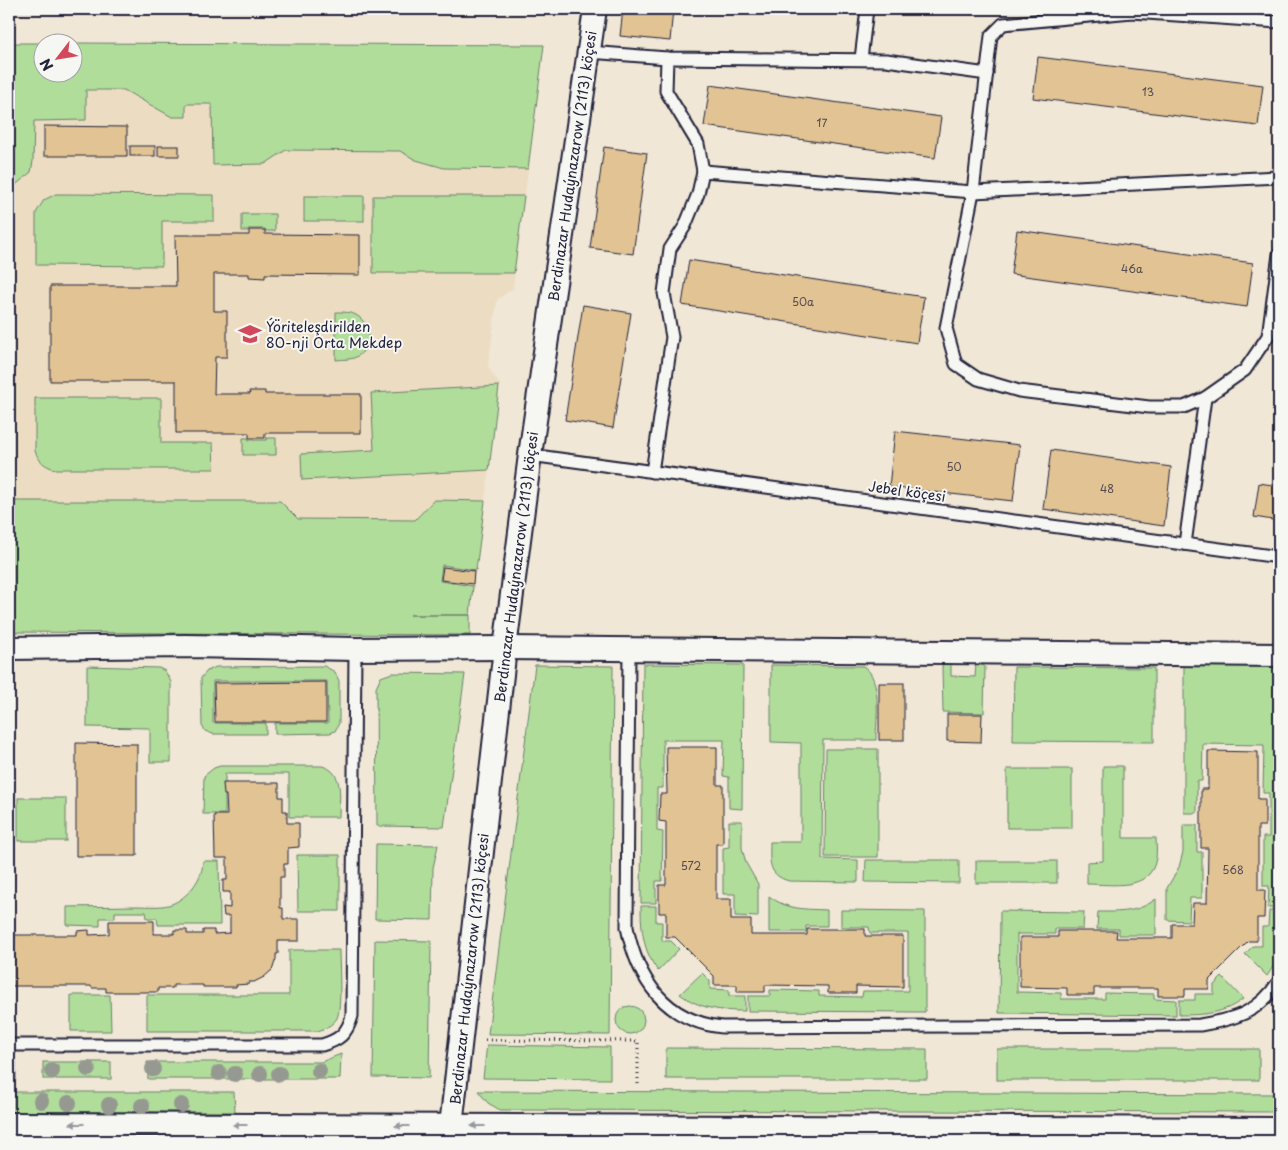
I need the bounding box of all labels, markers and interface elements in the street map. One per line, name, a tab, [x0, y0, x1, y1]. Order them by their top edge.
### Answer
street label: Berdinazar Hudaýnazarow (2113) köçesi	[543, 29, 601, 303]
north arrow	[32, 32, 82, 82]
text: N	[35, 55, 58, 75]
house number: 13	[1142, 83, 1154, 100]
house number: 17	[817, 114, 828, 131]
house number: 46a	[1121, 260, 1143, 277]
house number: 50a	[792, 293, 814, 310]
place label: Ýöriteleşdirilden 80-nji Orta Mekdep	[266, 316, 402, 353]
school or university icon: Ýöriteleşdirilden 80-nji Orta Mekdep	[237, 321, 263, 347]
street label: Berdinazar Hudaýnazarow (2113) köçesi	[489, 430, 543, 704]
house number: 50	[946, 458, 962, 475]
street label: Jebel köçesi	[867, 475, 947, 507]
house number: 48	[1100, 480, 1114, 497]
street label: Berdinazar Hudaýnazarow (2113) köçesi	[444, 832, 494, 1106]
house number: 572	[681, 857, 702, 874]
house number: 568	[1222, 861, 1244, 878]
one-way arrow	[69, 1120, 85, 1128]
one-way arrow	[232, 1121, 248, 1129]
one-way arrow	[394, 1122, 410, 1130]
one-way arrow	[470, 1122, 486, 1130]

